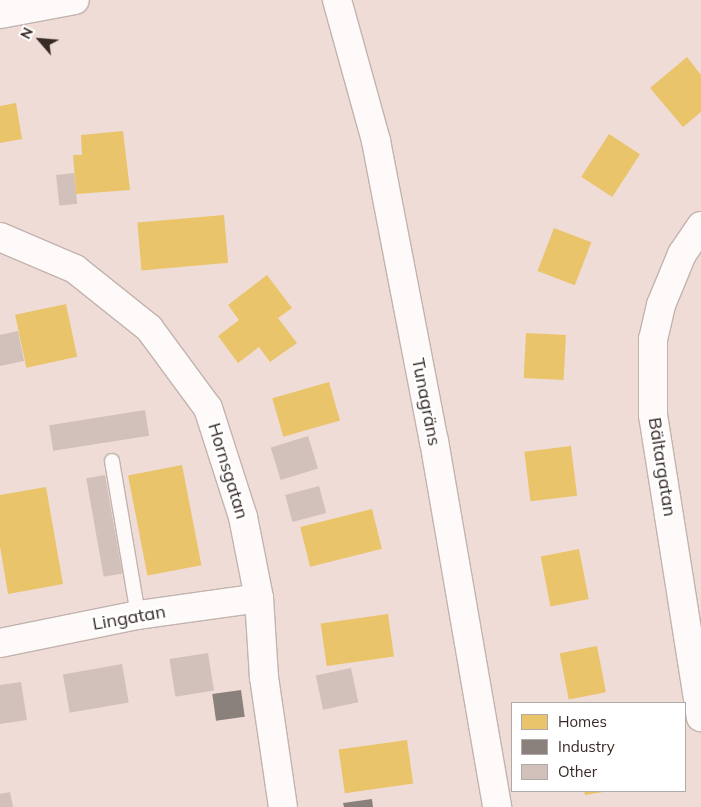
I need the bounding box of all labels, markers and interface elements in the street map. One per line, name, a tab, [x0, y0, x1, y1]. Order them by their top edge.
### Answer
north arrow	[15, 15, 65, 65]
text: N	[16, 24, 37, 42]
street label: Tunagräns	[407, 356, 445, 448]
street label: Bältargatan	[643, 416, 681, 518]
street label: Hornsgatan	[203, 420, 253, 522]
street label: Lingatan	[91, 601, 167, 635]
legend	[511, 702, 686, 792]
text: Homes	[558, 712, 607, 731]
text: Industry	[558, 737, 615, 756]
text: Other	[558, 762, 597, 781]

